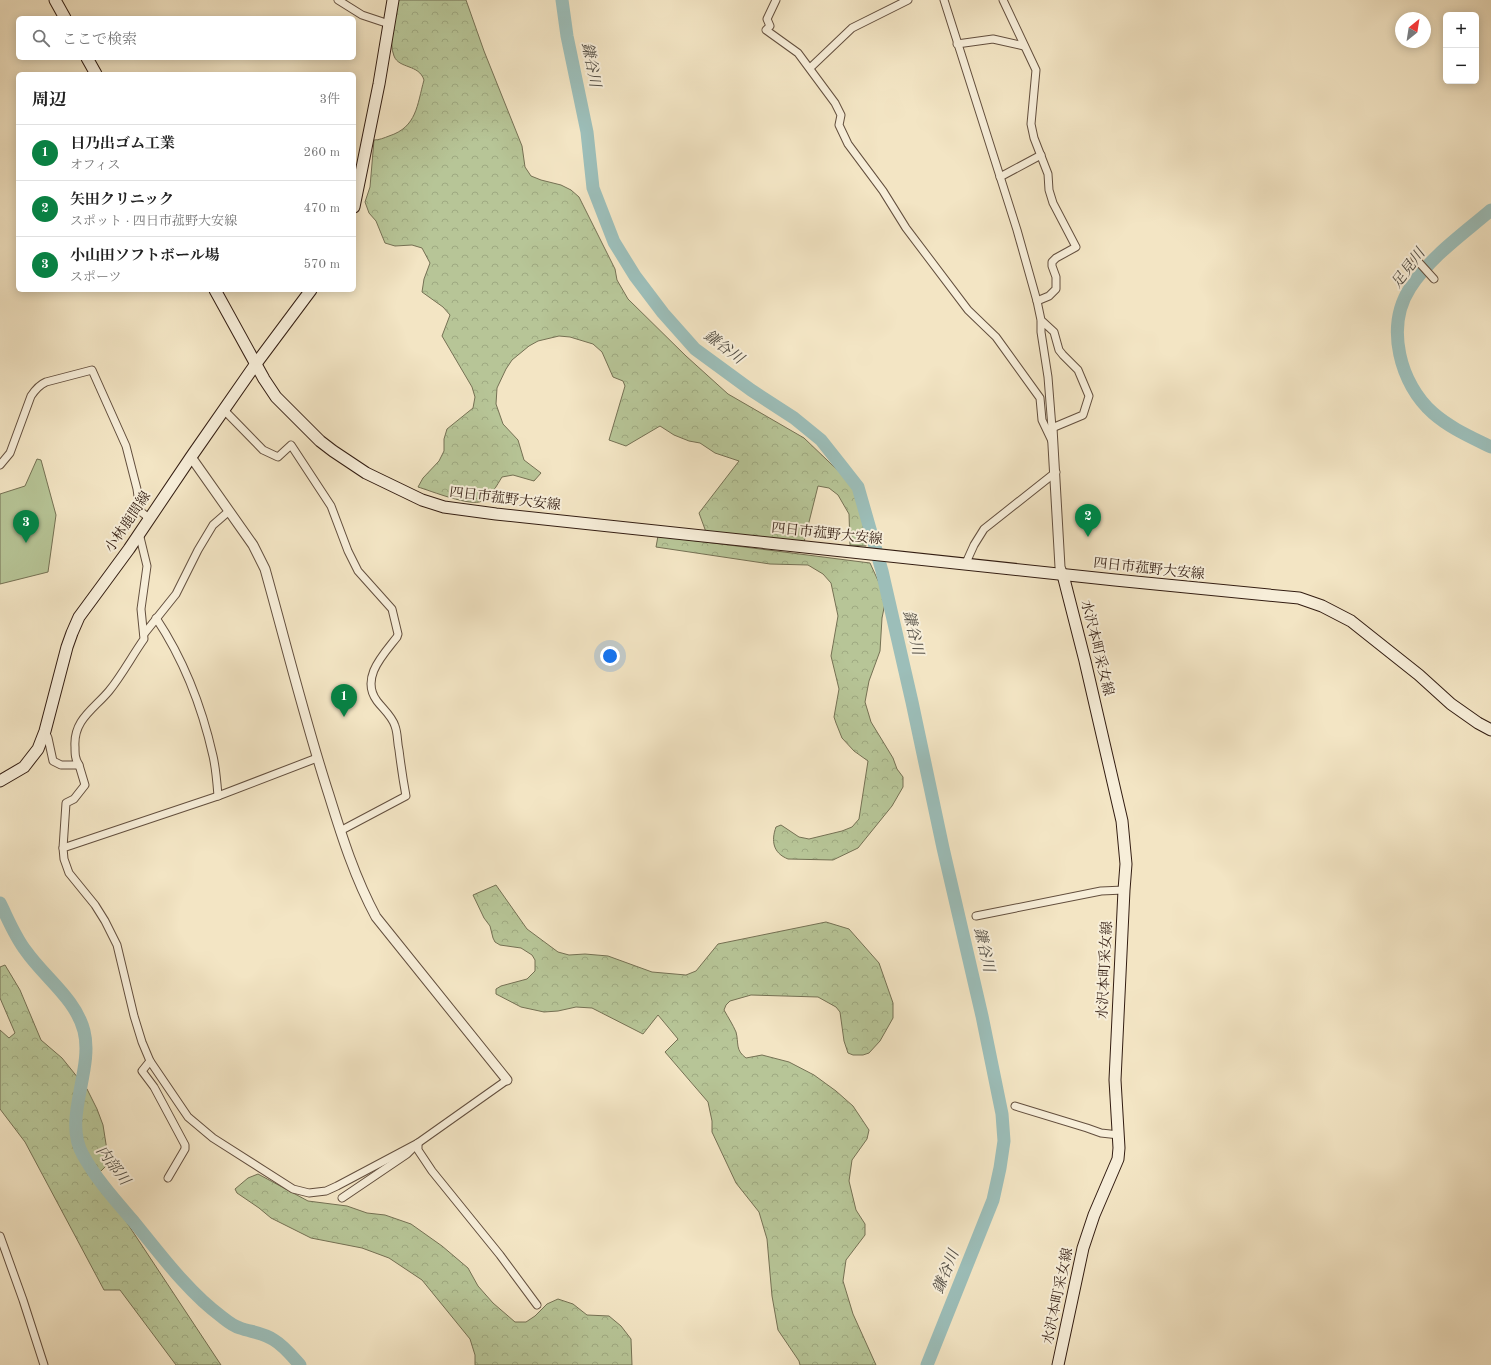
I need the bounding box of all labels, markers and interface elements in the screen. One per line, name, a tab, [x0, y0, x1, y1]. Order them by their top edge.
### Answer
north arrow	[1395, 12, 1431, 48]
map controls	[1443, 12, 1479, 84]
button: +	[1443, 12, 1479, 48]
search box	[16, 16, 356, 60]
icon: search	[30, 27, 52, 49]
text: ここで検索	[62, 33, 137, 48]
water label: 鎌谷川	[578, 41, 604, 90]
button: −	[1443, 48, 1479, 84]
text: 周辺	[32, 92, 66, 109]
text: 3件	[319, 93, 340, 106]
text: 日乃出ゴム工業	[70, 137, 175, 152]
text: 1	[41, 146, 49, 159]
text: 260 m	[303, 146, 340, 159]
text: オフィス	[70, 159, 121, 172]
text: 矢田クリニック	[70, 193, 174, 208]
text: 2	[41, 202, 49, 215]
text: 470 m	[303, 202, 340, 215]
text: スポット · 四日市菰野大安線	[70, 215, 237, 228]
water label: 足見川	[1388, 244, 1430, 291]
text: 小山田ソフトボール場	[70, 249, 220, 264]
text: 3	[41, 258, 49, 271]
text: 570 m	[303, 258, 340, 271]
text: スポーツ	[70, 271, 121, 284]
water label: 鎌谷川	[701, 327, 748, 369]
street label: 四日市菰野大安線	[449, 484, 562, 513]
street label: 小林鹿間線	[102, 489, 153, 555]
pin: 2	[1075, 504, 1101, 537]
pin: 3	[13, 510, 39, 543]
street label: 四日市菰野大安線	[771, 520, 884, 547]
street label: 四日市菰野大安線	[1093, 555, 1206, 582]
street label: 水沢本町采女線	[1078, 599, 1117, 697]
water label: 鎌谷川	[900, 609, 927, 659]
your location	[600, 646, 620, 666]
pin: 1	[331, 684, 357, 717]
street label: 水沢本町采女線	[1094, 921, 1115, 1019]
water label: 鎌谷川	[971, 926, 998, 976]
water label: 内部川	[92, 1142, 134, 1190]
water label: 鎌谷川	[930, 1246, 963, 1296]
street label: 水沢本町采女線	[1040, 1246, 1075, 1345]

